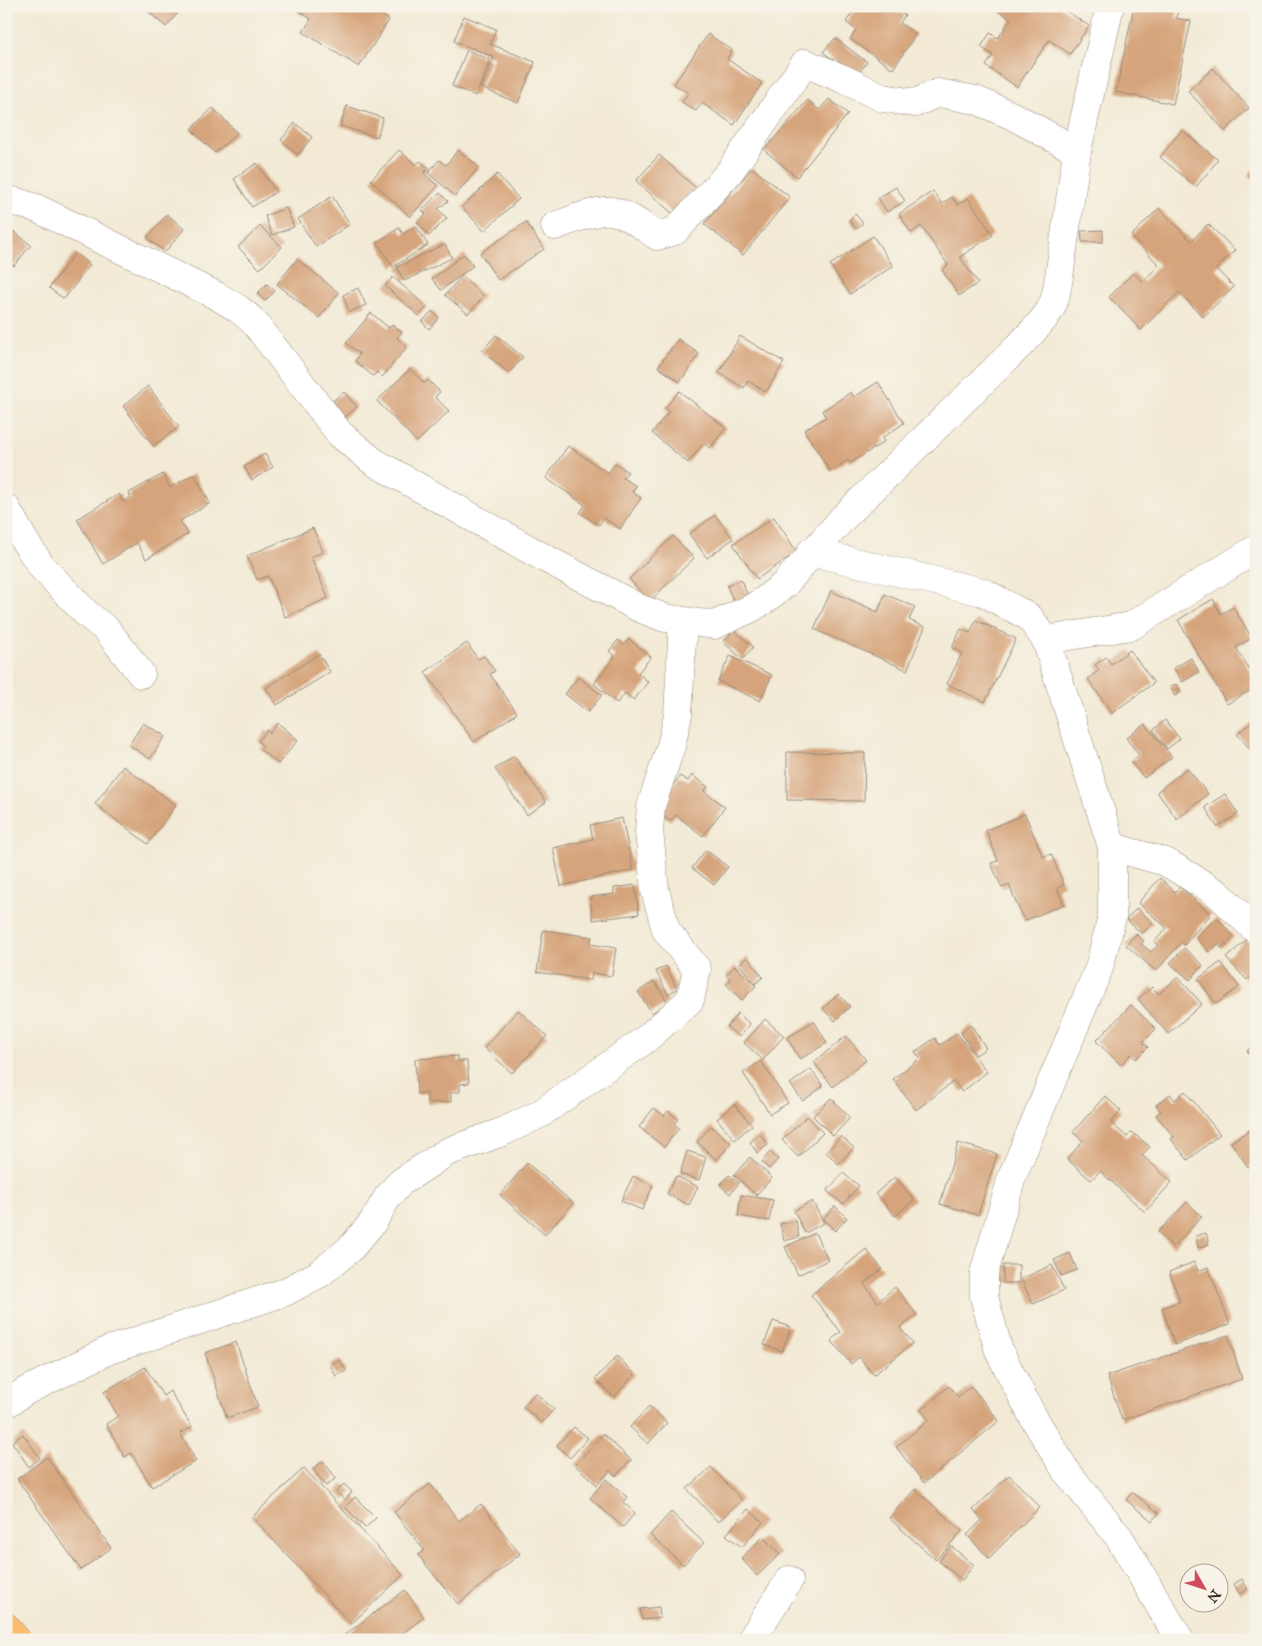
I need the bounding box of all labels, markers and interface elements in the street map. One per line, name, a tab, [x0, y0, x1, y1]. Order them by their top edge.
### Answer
north arrow	[1180, 1564, 1230, 1614]
text: N	[1203, 1586, 1224, 1606]

